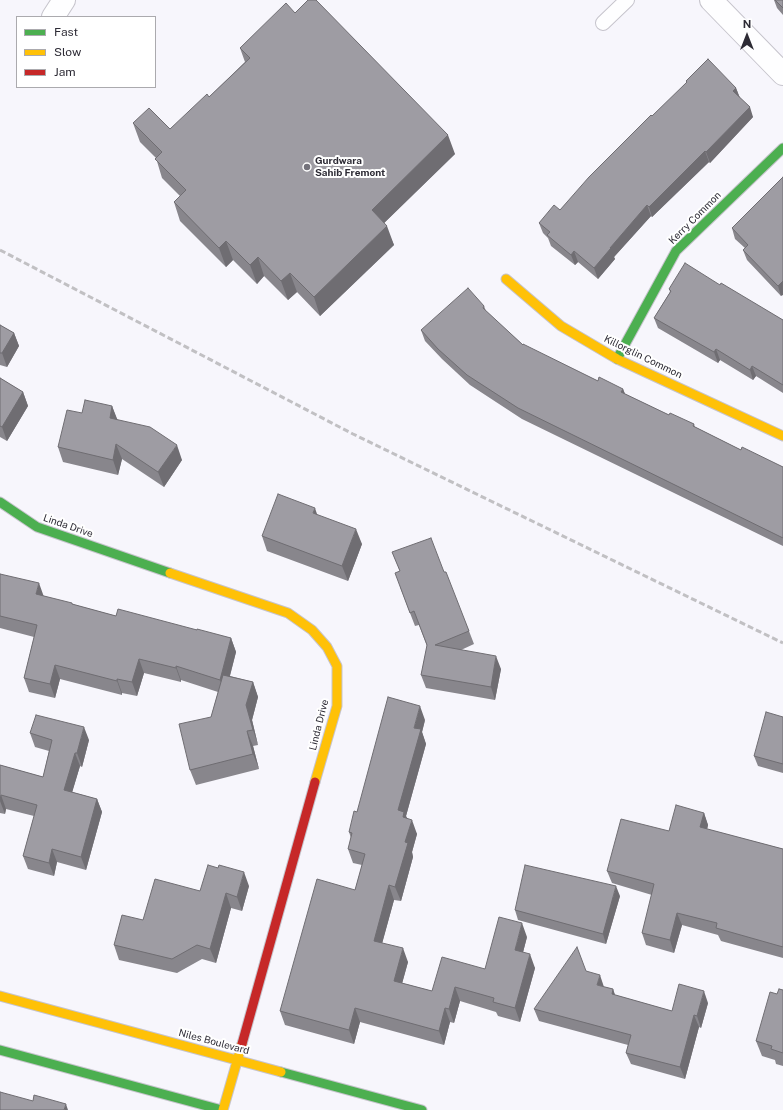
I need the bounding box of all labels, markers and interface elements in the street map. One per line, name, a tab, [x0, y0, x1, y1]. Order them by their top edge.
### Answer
legend	[16, 16, 156, 88]
north arrow	[727, 16, 767, 56]
text: N	[743, 18, 751, 30]
text: Fast	[54, 25, 78, 39]
text: Slow	[54, 45, 81, 59]
text: Jam	[54, 65, 76, 79]
place label: Gurdwara Sahib Fremont	[315, 155, 385, 178]
marker: Gurdwara Sahib Fremont	[302, 162, 312, 172]
street label: Kerry Common	[666, 189, 724, 247]
street label: Killorglin Common	[602, 333, 684, 381]
street label: Linda Drive	[41, 512, 95, 540]
street label: Linda Drive	[307, 698, 331, 752]
street label: Niles Boulevard	[177, 1027, 251, 1057]

